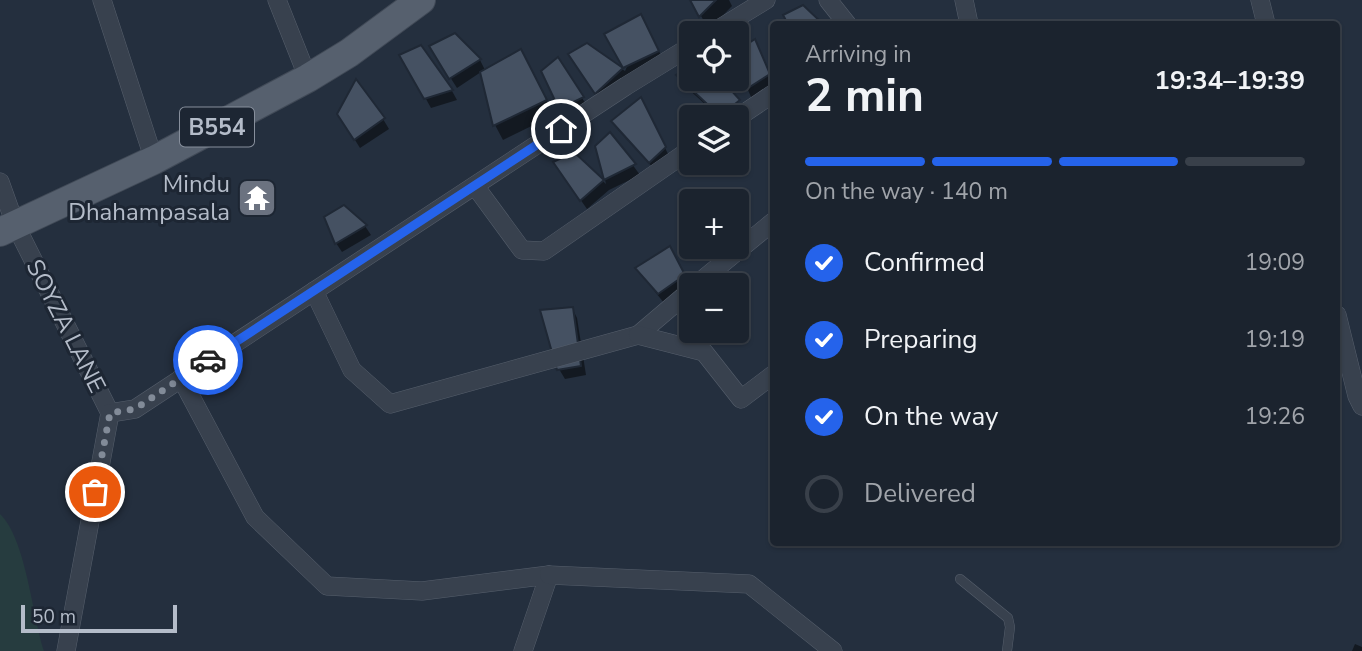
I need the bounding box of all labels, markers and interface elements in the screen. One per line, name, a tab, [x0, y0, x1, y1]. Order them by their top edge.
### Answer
map controls	[679, 21, 749, 343]
button: locate	[679, 21, 749, 91]
text: Arriving in	[805, 39, 912, 70]
text: 19:34–19:39	[1154, 63, 1305, 98]
text: 2 min	[805, 64, 924, 127]
pin	[531, 99, 591, 159]
button: layers	[679, 105, 749, 175]
road number: B554	[180, 108, 254, 146]
icon: home	[542, 110, 580, 148]
place label: Mindu Dhahampasala	[68, 168, 230, 228]
text: On the way · 140 m	[805, 176, 1008, 207]
temple icon: Mindu Dhahampasala	[236, 177, 278, 219]
button: +	[679, 189, 749, 259]
icon: check	[805, 244, 843, 282]
text: Confirmed	[864, 245, 985, 280]
text: 19:09	[1245, 247, 1305, 278]
street label: SOYZA LANE	[19, 254, 113, 398]
button: −	[679, 273, 749, 343]
icon: check	[805, 321, 843, 359]
text: Preparing	[864, 322, 977, 357]
text: 19:19	[1245, 324, 1305, 355]
courier	[173, 325, 243, 395]
icon: car	[189, 341, 227, 379]
icon: check	[805, 398, 843, 436]
text: On the way	[864, 399, 998, 434]
text: 19:26	[1245, 401, 1305, 432]
pin	[65, 462, 125, 522]
icon: bag	[76, 473, 114, 511]
text: Delivered	[864, 476, 976, 511]
scale bar	[21, 602, 177, 634]
text: 50 m	[32, 604, 76, 630]

